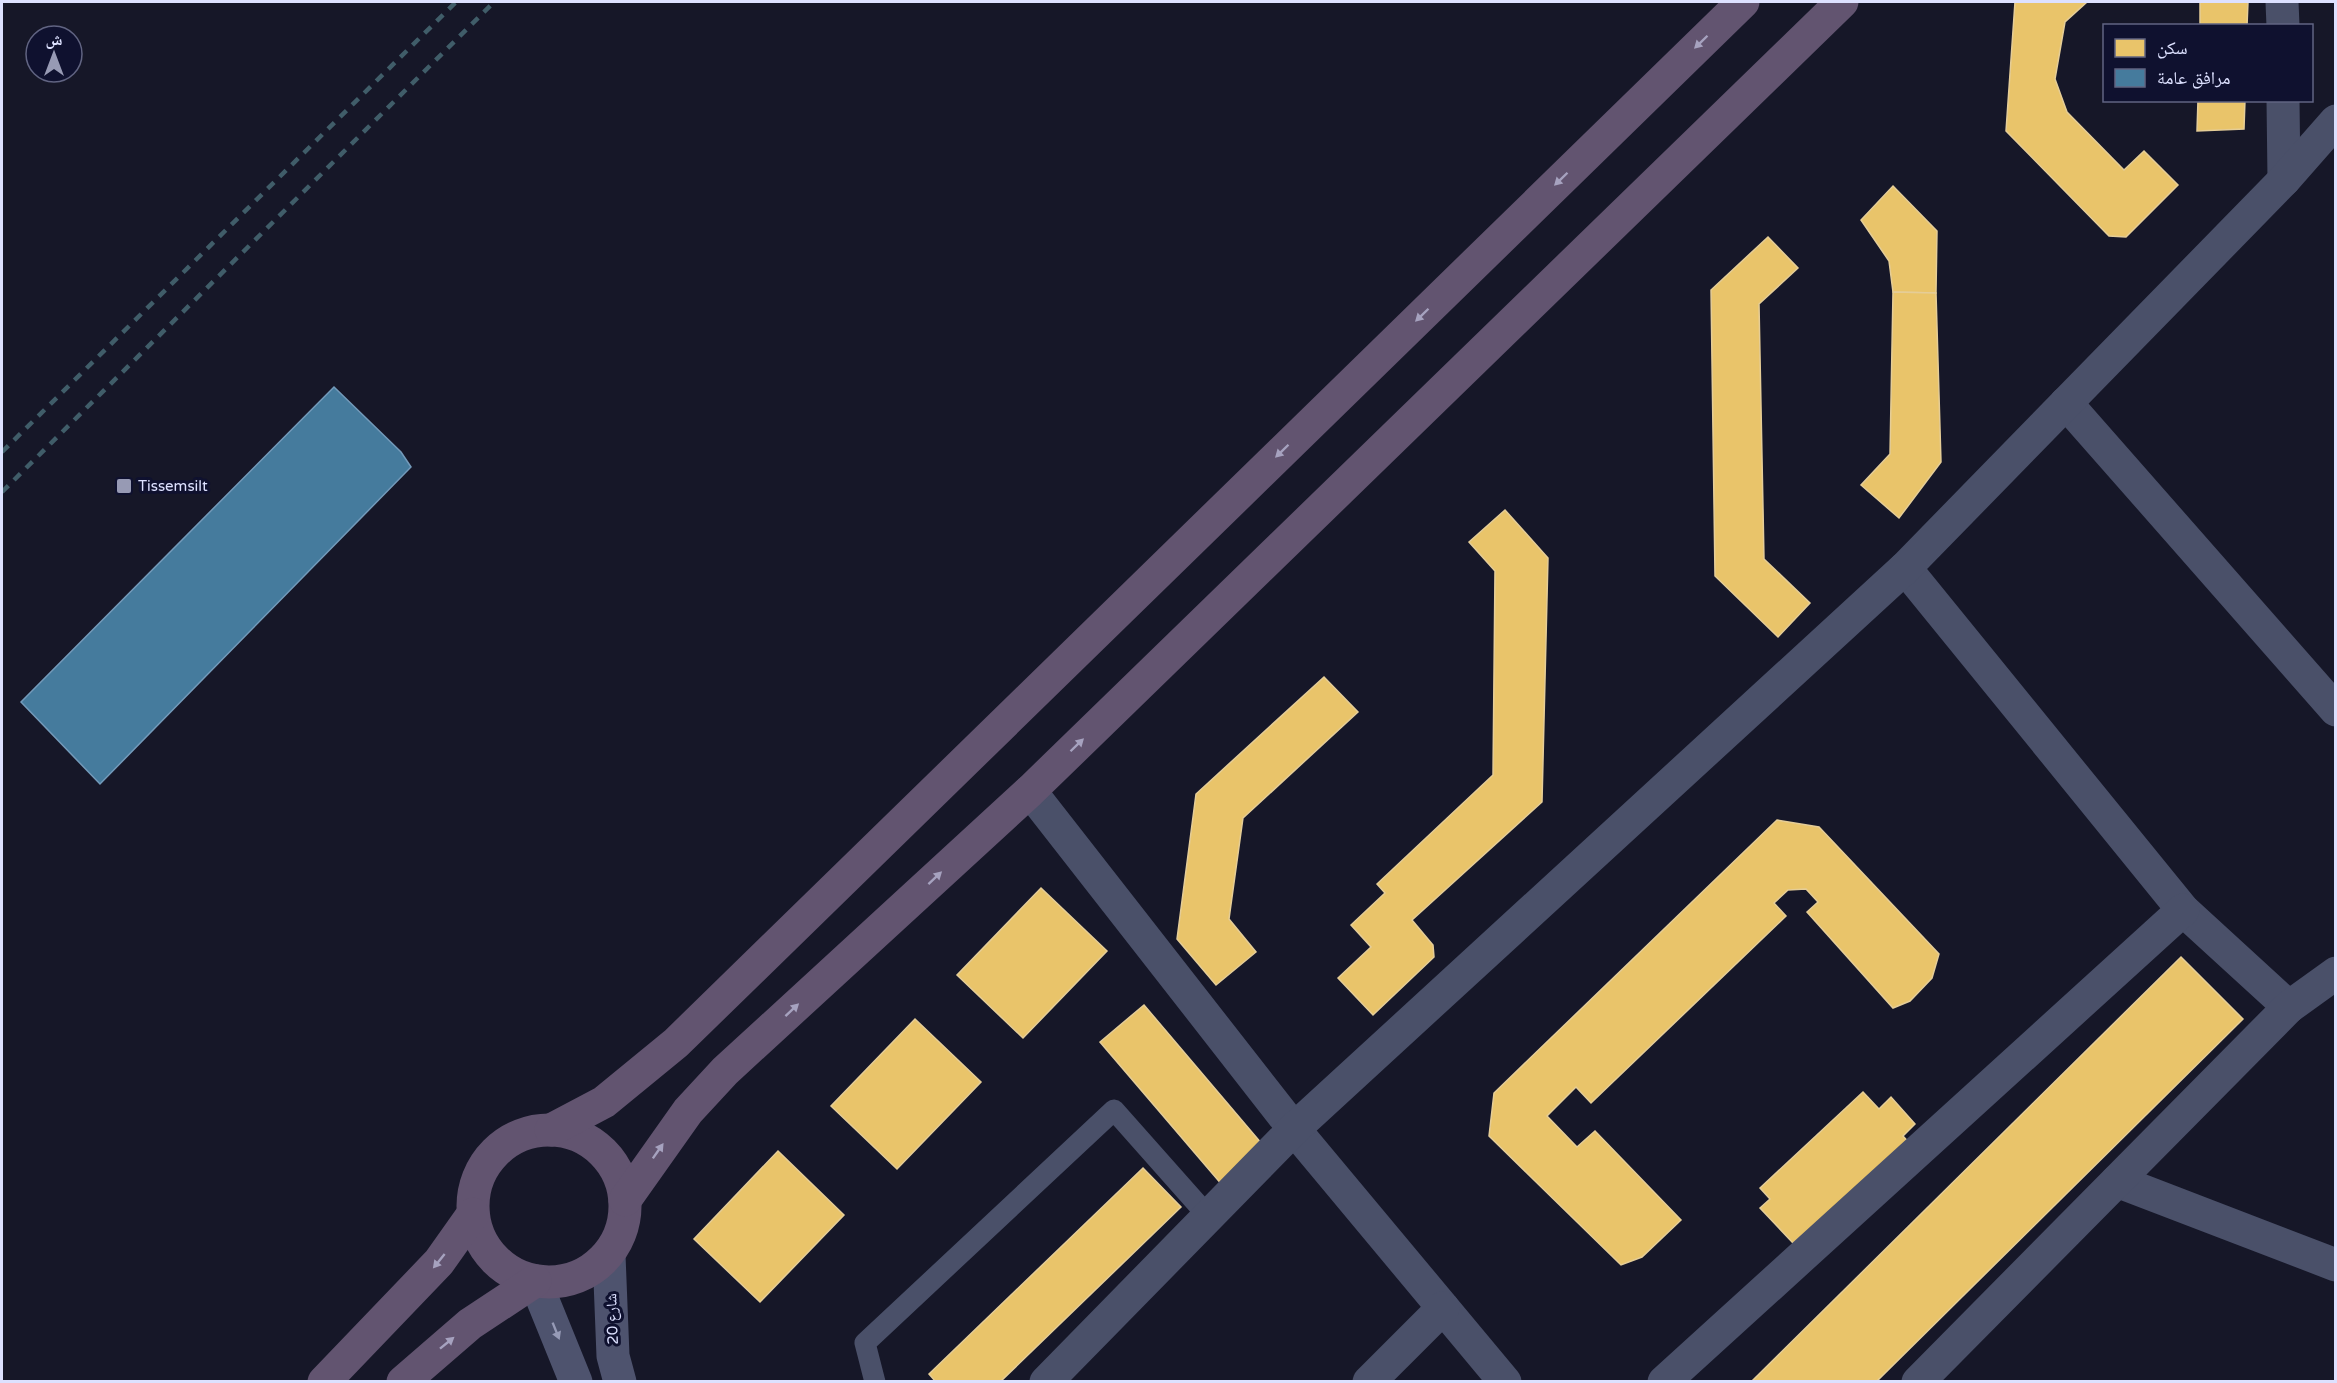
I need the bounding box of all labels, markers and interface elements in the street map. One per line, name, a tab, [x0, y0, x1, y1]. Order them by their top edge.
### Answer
north arrow	[24, 24, 84, 84]
legend	[2103, 24, 2313, 102]
text: ش	[46, 30, 63, 50]
one-way arrow	[1694, 35, 1708, 49]
text: سكن	[2157, 37, 2188, 59]
text: مرافق عامة	[2157, 67, 2231, 89]
one-way arrow	[1555, 171, 1569, 185]
one-way arrow	[1415, 307, 1429, 321]
one-way arrow	[1275, 444, 1290, 458]
marker: Tissemsilt	[115, 477, 133, 495]
place label: Tissemsilt	[138, 477, 208, 495]
one-way arrow	[1070, 738, 1085, 752]
one-way arrow	[927, 872, 942, 885]
one-way arrow	[784, 1003, 799, 1017]
one-way arrow	[652, 1144, 664, 1160]
one-way arrow	[433, 1254, 445, 1269]
street label: شارع 20	[602, 1293, 623, 1345]
one-way arrow	[551, 1322, 561, 1340]
one-way arrow	[439, 1337, 454, 1350]

